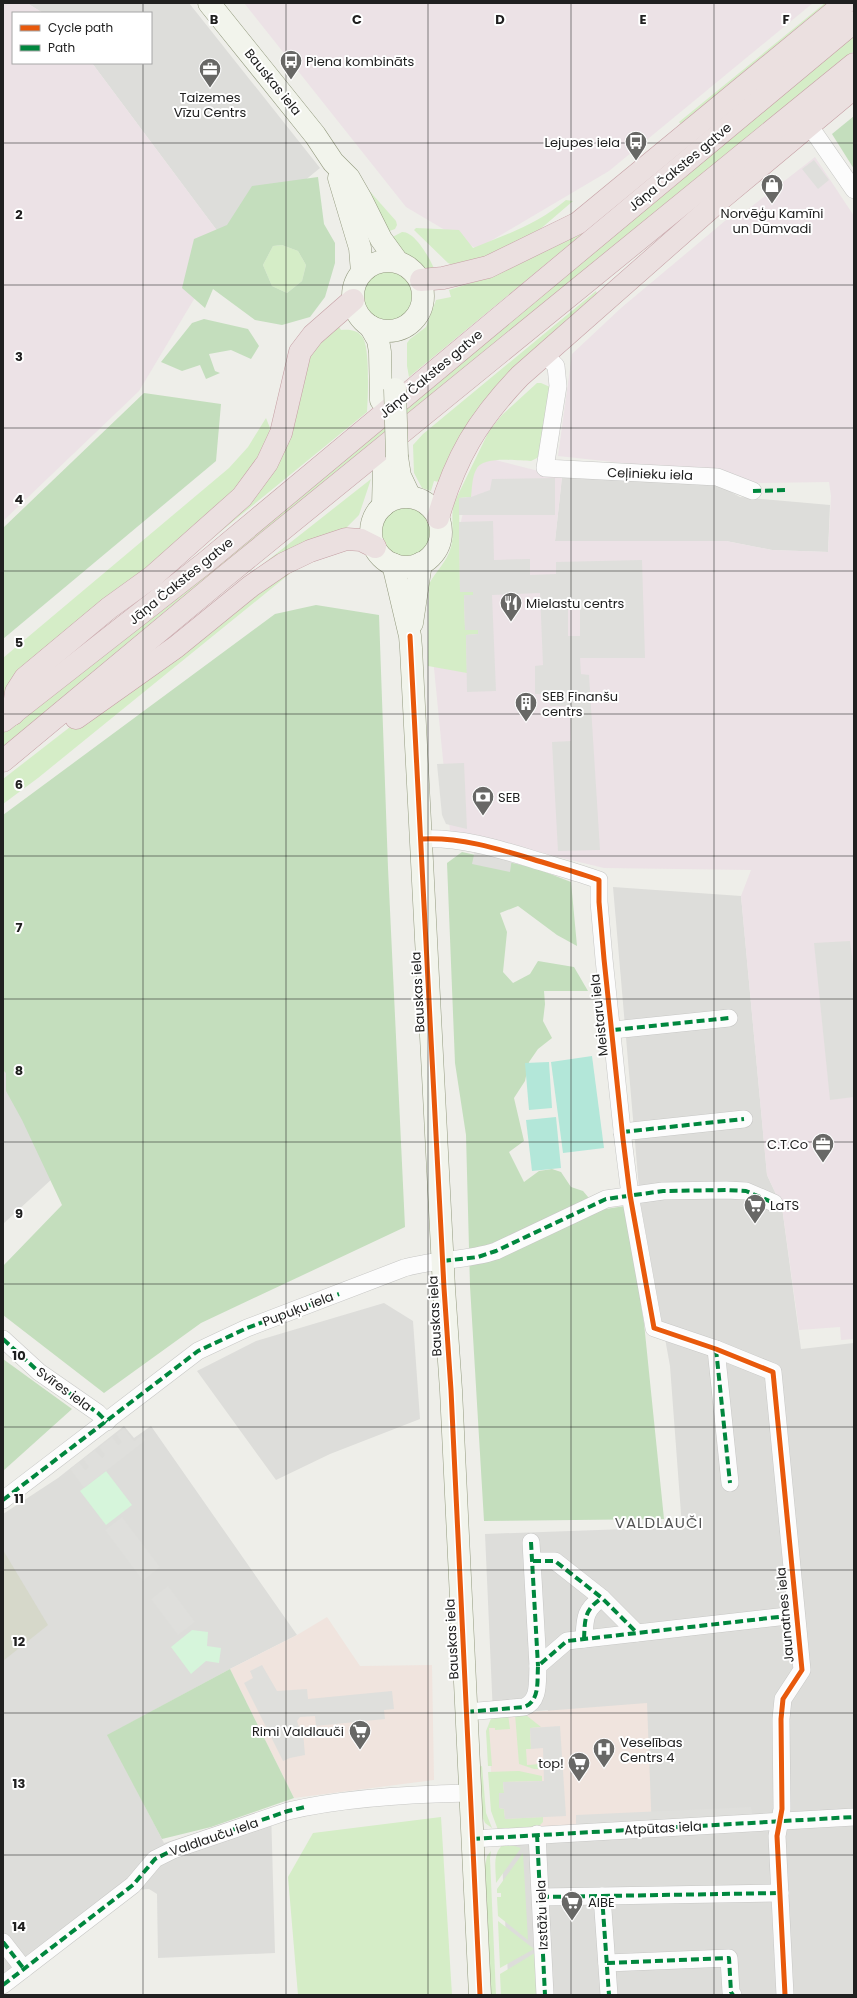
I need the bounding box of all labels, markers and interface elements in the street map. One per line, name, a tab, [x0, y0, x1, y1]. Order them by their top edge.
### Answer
text: B	[210, 10, 219, 29]
text: C	[352, 10, 362, 29]
text: D	[495, 10, 505, 29]
text: E	[639, 10, 647, 29]
text: F	[782, 10, 790, 29]
legend	[12, 12, 152, 64]
text: Cycle path	[48, 19, 113, 36]
text: Path	[48, 39, 75, 56]
street label: Bauskas iela	[240, 45, 306, 119]
bus stop icon: Piena kombināts	[278, 48, 304, 81]
place label: Piena kombināts	[306, 52, 415, 71]
office icon: Taizemes Vīzu Centrs	[197, 56, 223, 89]
place label: Taizemes Vīzu Centrs	[174, 88, 246, 122]
street label: Jāņa Čakstes gatve	[624, 118, 736, 216]
bus stop icon: Lejupes iela	[623, 129, 649, 162]
place label: Lejupes iela	[544, 133, 620, 152]
shop icon: Norvēģu Kamīni un Dūmvadi	[759, 172, 785, 205]
place label: Norvēģu Kamīni un Dūmvadi	[721, 204, 823, 238]
text: 2	[15, 205, 23, 224]
street label: Jāņa Čakstes gatve	[375, 325, 487, 423]
text: 3	[15, 347, 23, 366]
street label: Ceļinieku iela	[607, 463, 693, 485]
text: 4	[15, 490, 24, 509]
street label: Jāņa Čakstes gatve	[125, 533, 237, 629]
restaurant icon: Mielastu centrs	[498, 590, 524, 623]
place label: Mielastu centrs	[526, 594, 625, 613]
text: 5	[15, 633, 23, 652]
place label: SEB Finanšu centrs	[542, 687, 618, 721]
building icon: SEB Finanšu centrs	[513, 690, 539, 723]
text: 6	[15, 775, 23, 794]
bank icon: SEB	[470, 784, 496, 817]
place label: SEB	[498, 788, 520, 807]
text: 7	[16, 918, 23, 937]
street label: Bauskas iela	[406, 951, 430, 1033]
street label: Meistaru iela	[585, 973, 613, 1057]
text: 8	[15, 1061, 23, 1080]
office icon: C.T.Co	[810, 1131, 836, 1164]
place label: C.T.Co	[767, 1135, 808, 1154]
supermarket icon: LaTS	[742, 1192, 768, 1225]
place label: LaTS	[770, 1196, 799, 1215]
text: 9	[15, 1204, 23, 1223]
street label: Bauskas iela	[423, 1275, 447, 1357]
street label: Pupuķu iela	[260, 1287, 336, 1331]
text: 10	[12, 1346, 26, 1365]
street label: Svīres iela	[32, 1362, 96, 1416]
text: 11	[14, 1489, 24, 1508]
district label: VALDLAUČI	[615, 1512, 703, 1533]
street label: Jaunatnes iela	[771, 1566, 799, 1664]
street label: Bauskas iela	[440, 1598, 464, 1680]
text: 12	[13, 1632, 26, 1651]
supermarket icon: Rimi Valdlauči	[347, 1718, 373, 1751]
place label: Rimi Valdlauči	[252, 1722, 344, 1741]
place label: Veselības Centrs 4	[620, 1733, 683, 1767]
hospital icon: Veselības Centrs 4	[591, 1736, 617, 1769]
supermarket icon: top!	[566, 1750, 592, 1783]
place label: top!	[538, 1754, 564, 1773]
text: 13	[13, 1774, 26, 1793]
street label: Valdlauču iela	[167, 1813, 261, 1861]
street label: Atpūtas iela	[624, 1816, 702, 1840]
street label: Izstāžu iela	[531, 1880, 553, 1950]
supermarket icon: AIBE	[559, 1889, 585, 1922]
place label: AIBE	[588, 1893, 615, 1912]
text: 14	[12, 1917, 26, 1936]

